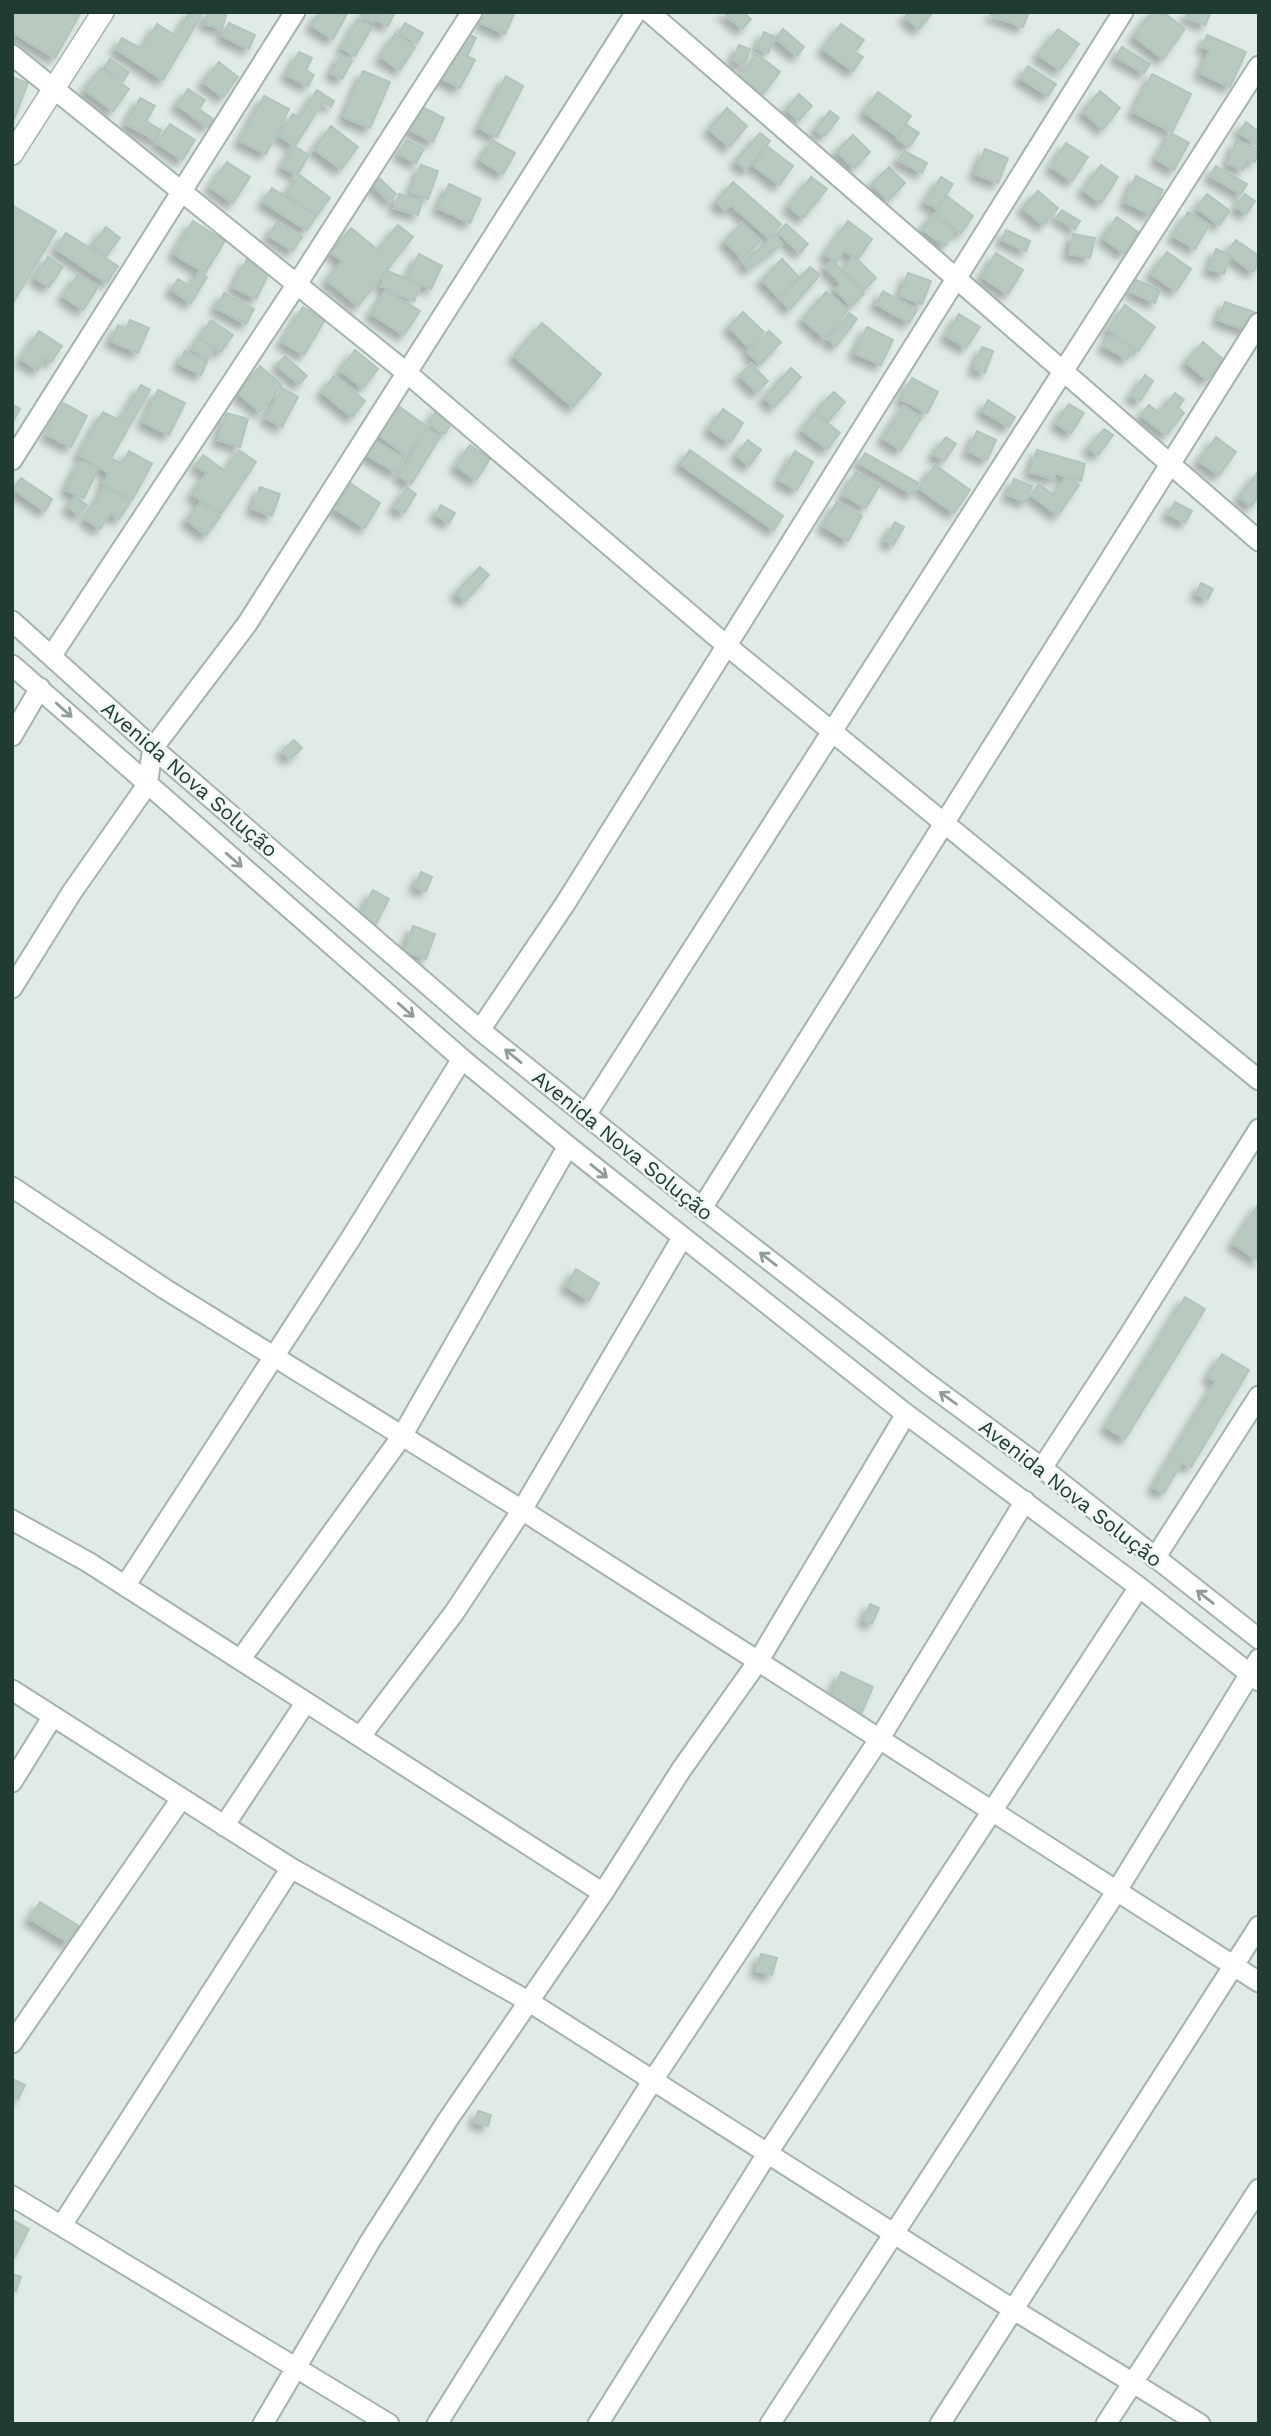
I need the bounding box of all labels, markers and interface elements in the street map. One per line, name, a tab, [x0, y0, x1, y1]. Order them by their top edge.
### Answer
street label: Avenida Nova Solução	[97, 696, 283, 862]
one-way arrow	[55, 701, 72, 718]
one-way arrow	[225, 852, 243, 868]
one-way arrow	[396, 1002, 414, 1018]
one-way arrow	[504, 1049, 523, 1064]
street label: Avenida Nova Solução	[528, 1064, 718, 1226]
one-way arrow	[590, 1163, 608, 1179]
one-way arrow	[759, 1252, 777, 1267]
one-way arrow	[938, 1391, 957, 1406]
street label: Avenida Nova Solução	[975, 1414, 1167, 1572]
one-way arrow	[1197, 1590, 1215, 1605]

